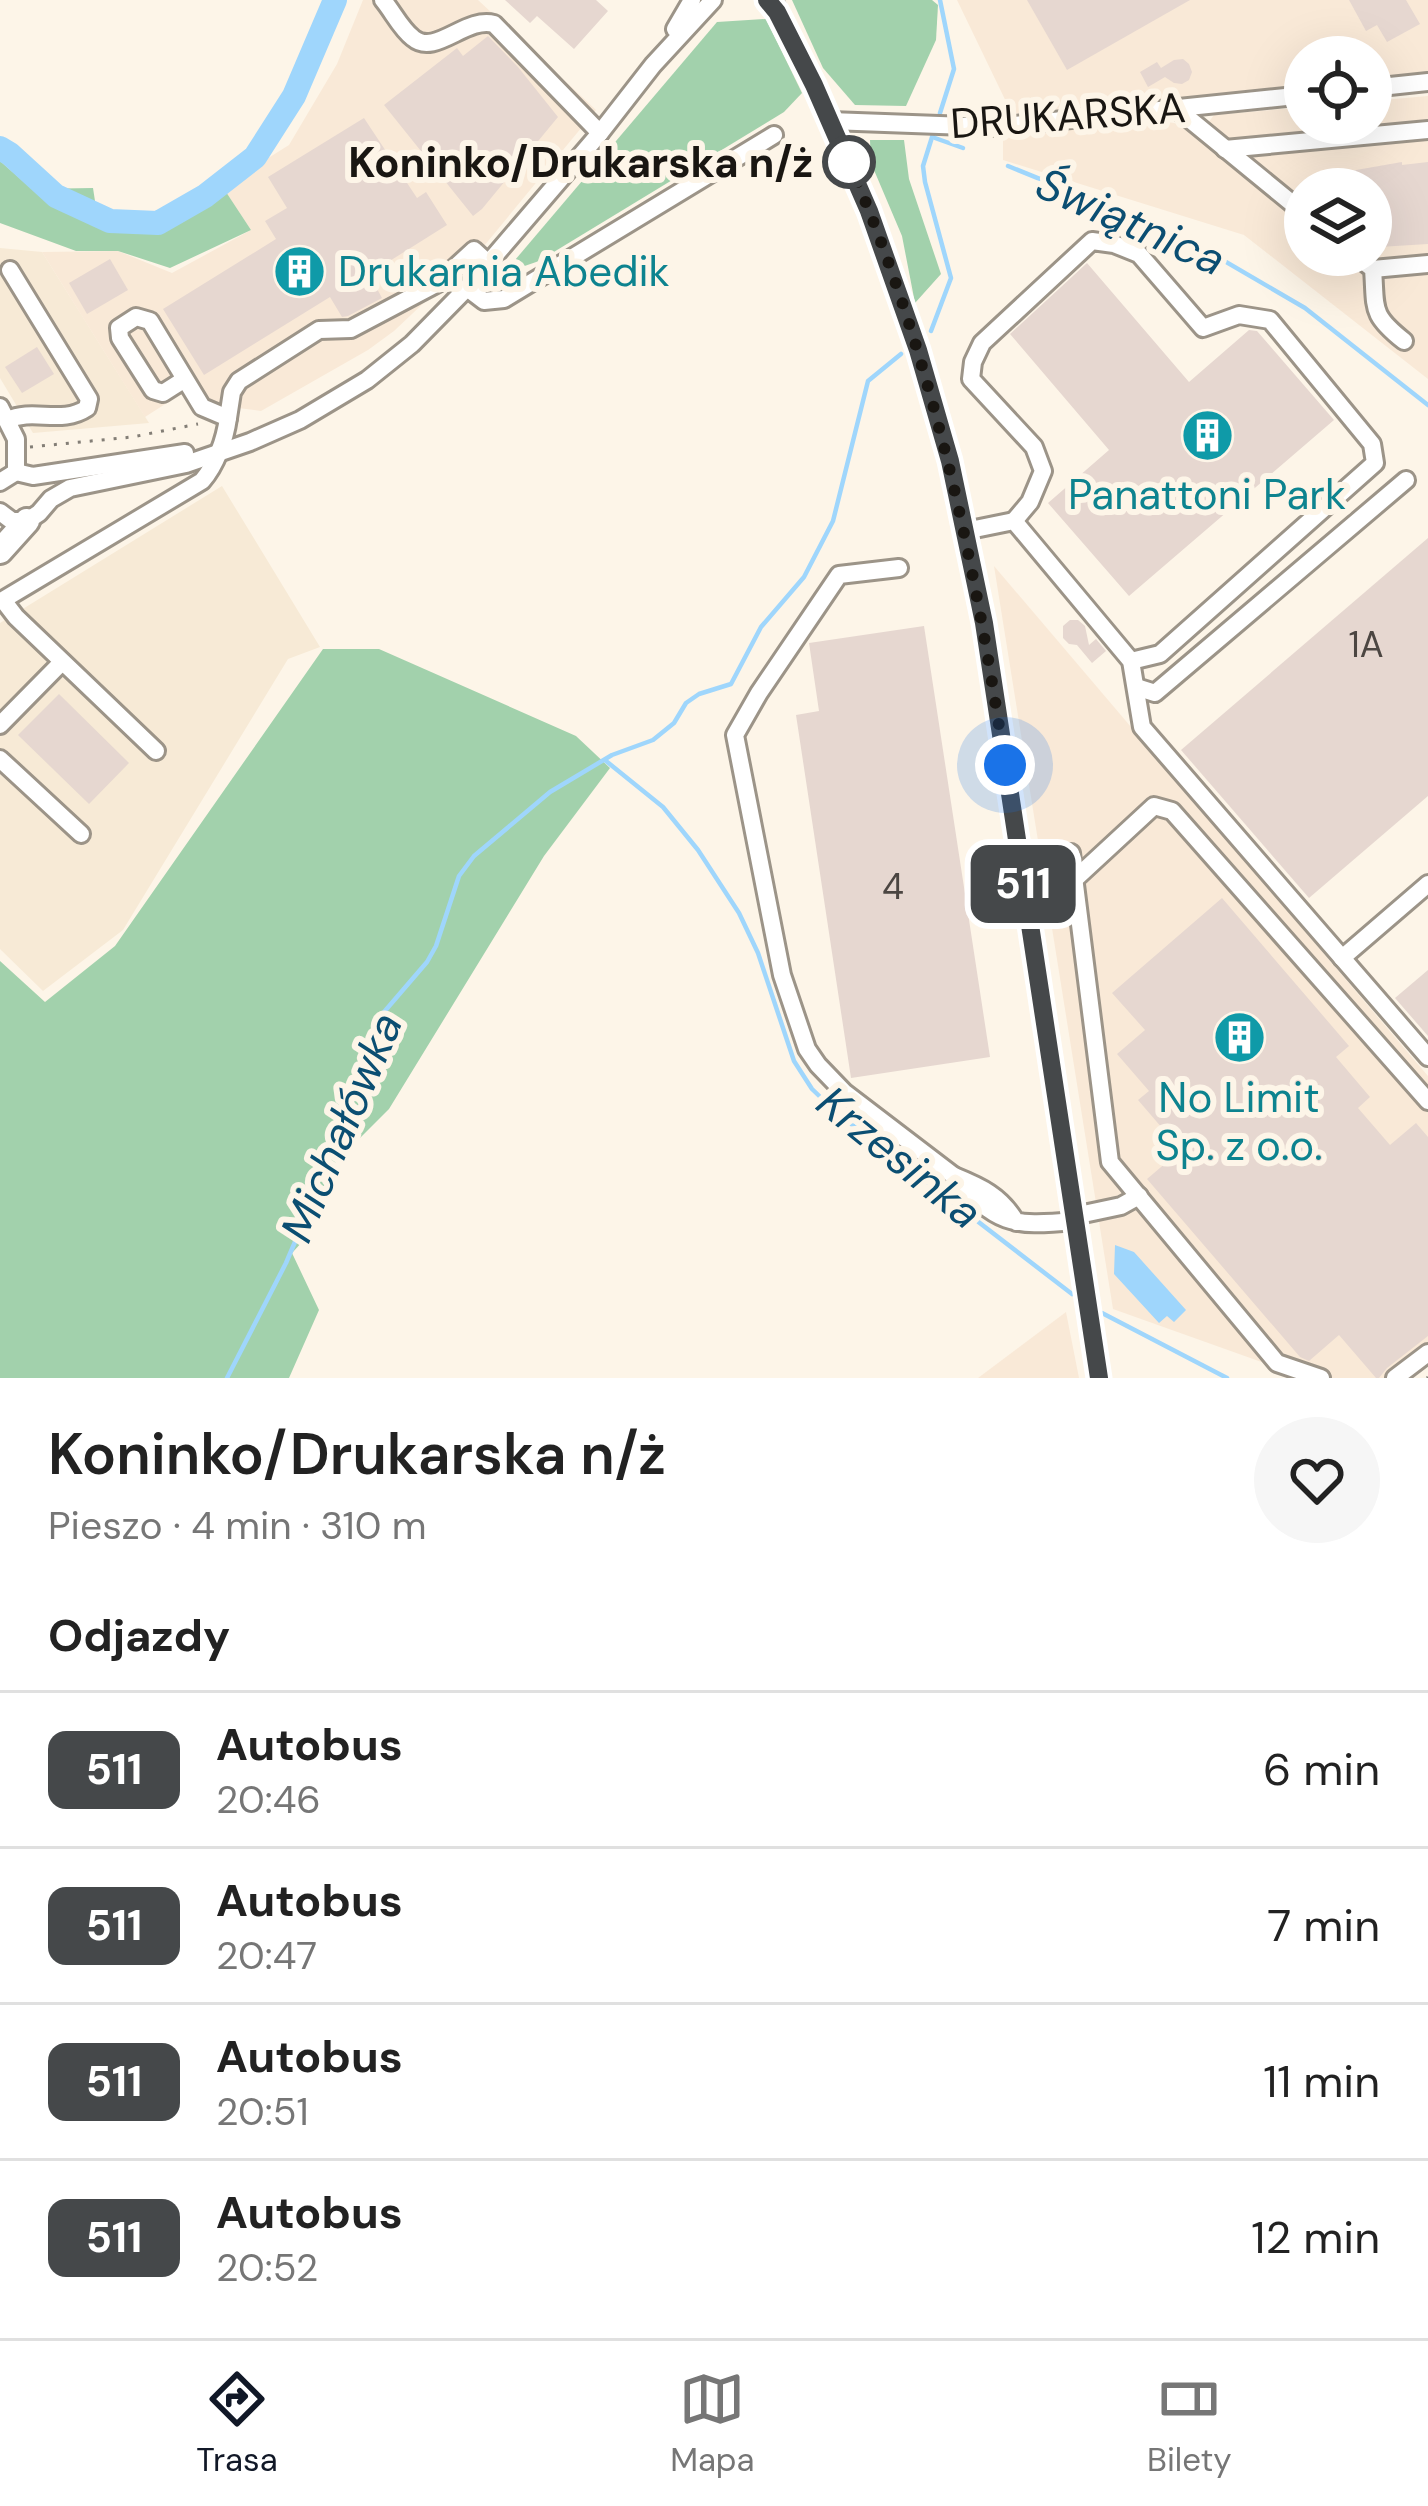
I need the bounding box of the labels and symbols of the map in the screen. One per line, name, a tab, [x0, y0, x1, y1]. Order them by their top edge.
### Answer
street label: DRUKARSKA	[949, 80, 1187, 151]
place label: Koninko/Drukarska n/ż	[348, 135, 813, 190]
marker: Koninko/Drukarska n/ż	[824, 137, 874, 187]
water label: Świątnica	[1027, 154, 1235, 289]
building icon: Drukarnia Abedik	[271, 243, 327, 299]
place label: Drukarnia Abedik	[338, 244, 670, 299]
building icon: Panattoni Park	[1179, 407, 1235, 463]
place label: Panattoni Park	[1068, 467, 1346, 522]
house number: 1A	[1348, 621, 1384, 668]
your location	[975, 735, 1035, 795]
line badge: 511	[954, 845, 1092, 923]
house number: 4	[882, 863, 904, 910]
water label: Michałówka	[267, 1004, 416, 1251]
building icon: No Limit Sp. z o.o.	[1211, 1010, 1267, 1066]
place label: No Limit Sp. z o.o.	[1156, 1070, 1323, 1173]
water label: Krzesinka	[805, 1073, 994, 1242]

